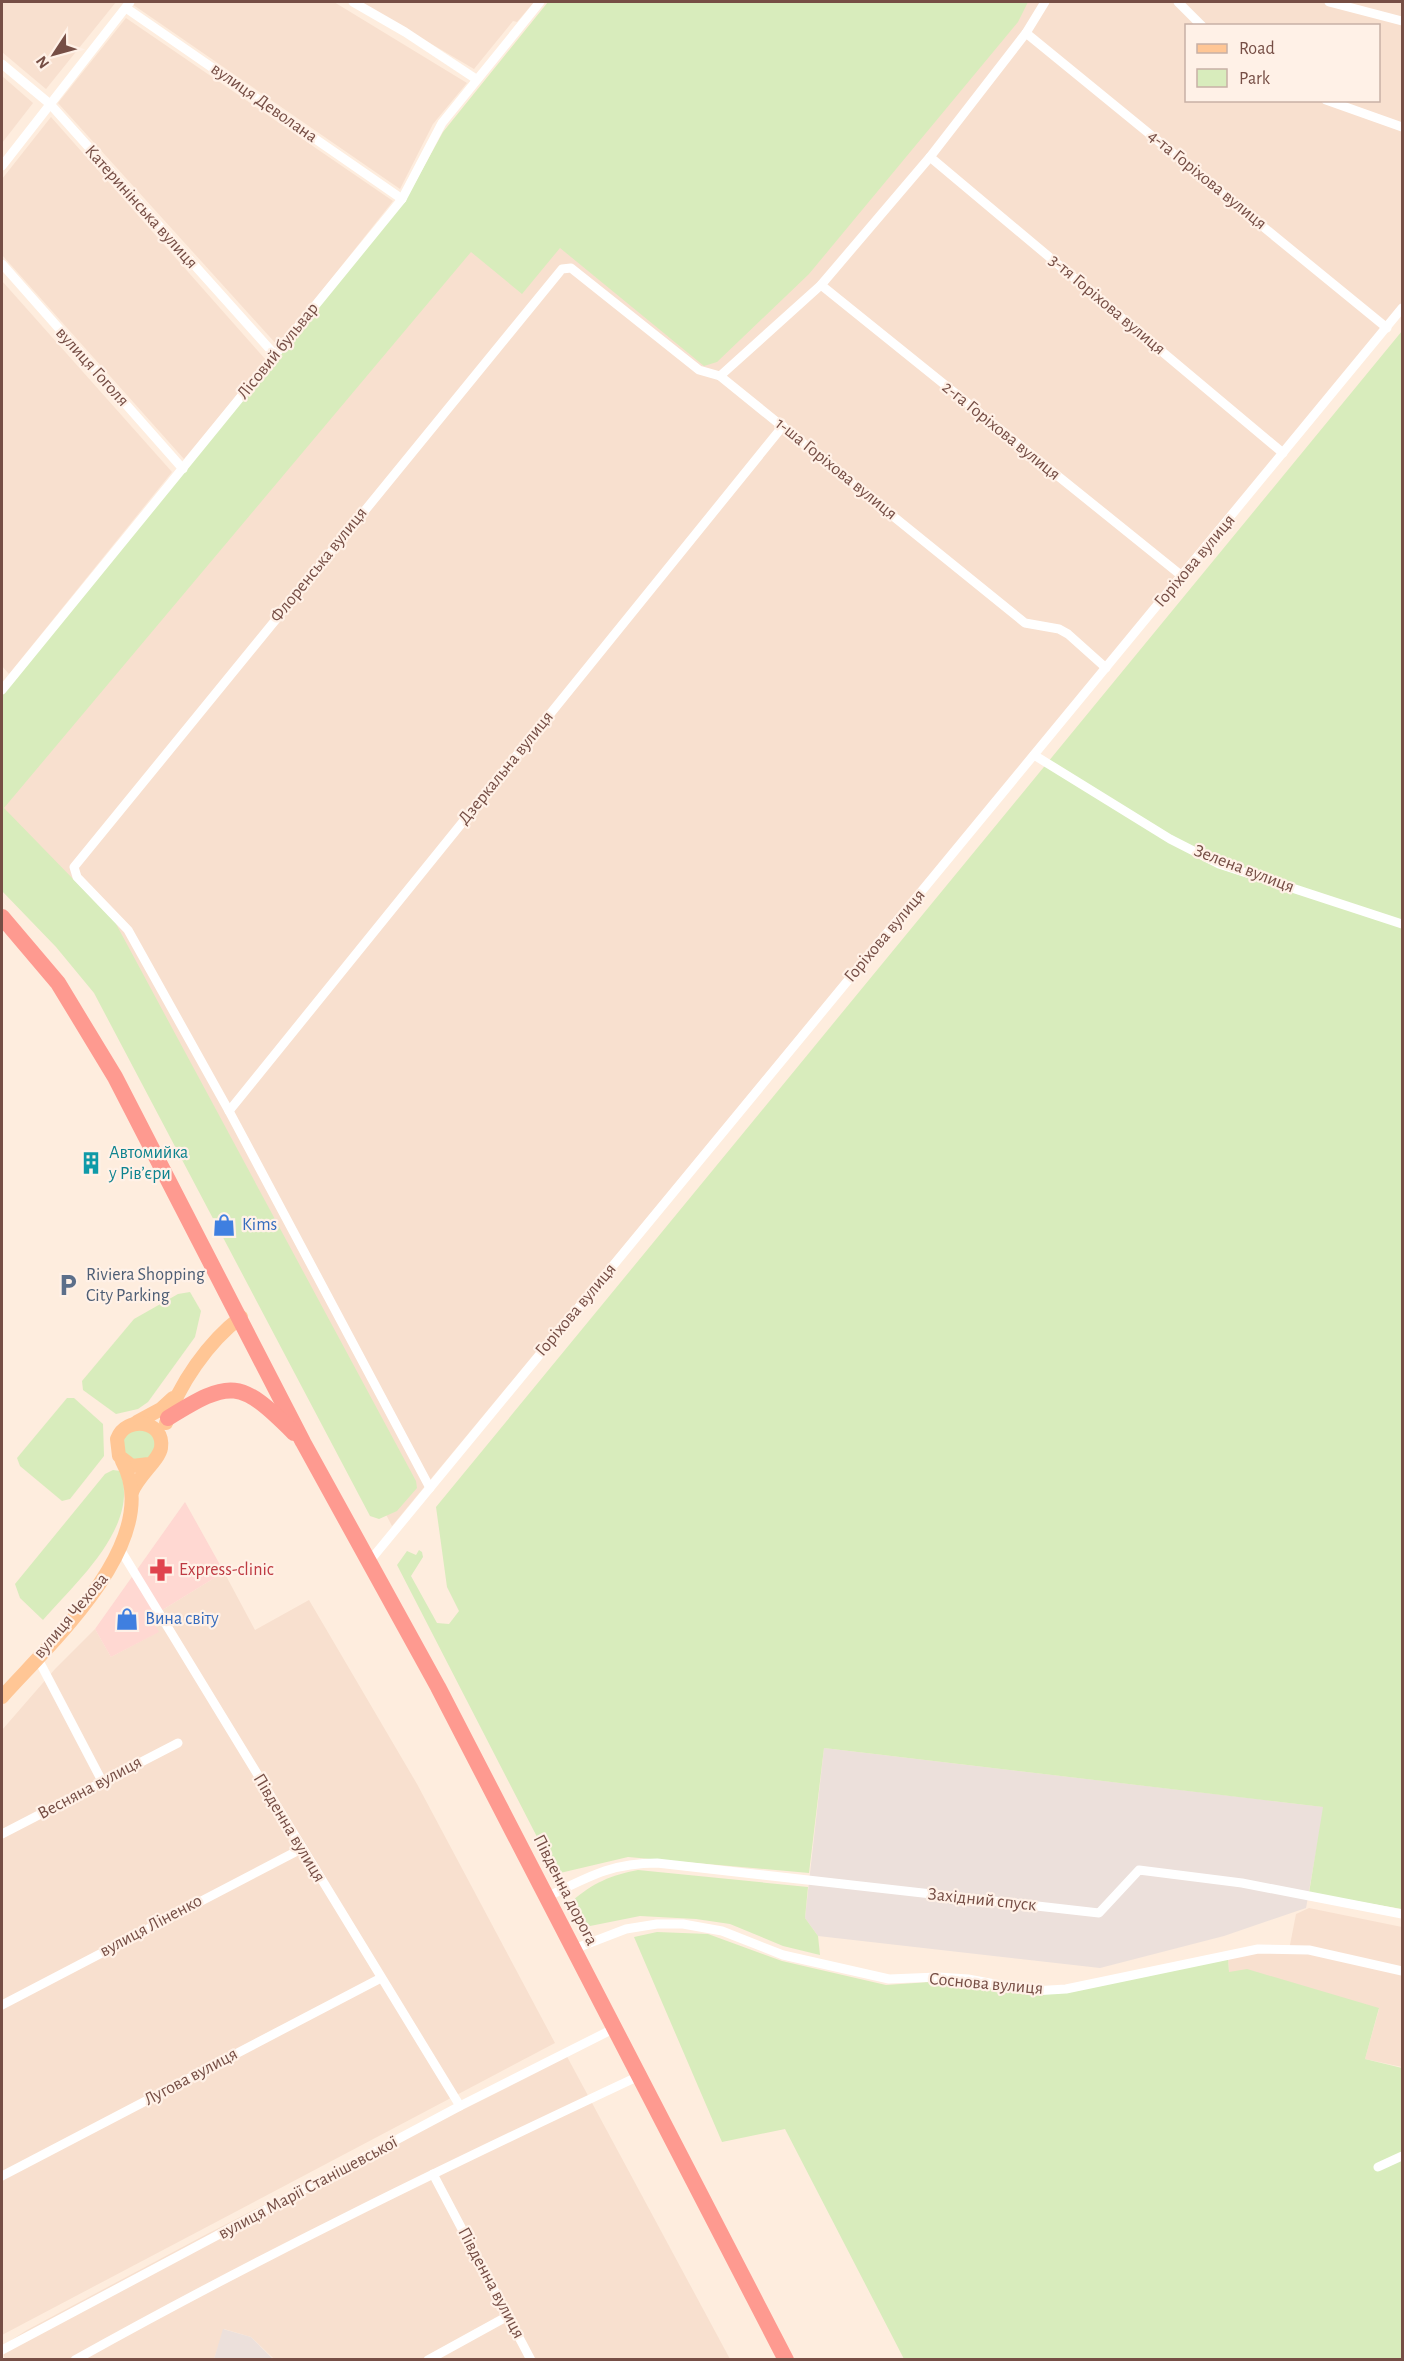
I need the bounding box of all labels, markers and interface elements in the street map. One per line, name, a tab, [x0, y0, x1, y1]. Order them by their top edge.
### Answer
north arrow	[24, 24, 84, 84]
legend	[1185, 24, 1380, 102]
text: Road	[1239, 40, 1275, 58]
text: N	[33, 53, 52, 71]
street label: вулиця Деволана	[208, 60, 320, 146]
text: Park	[1239, 70, 1271, 88]
street label: 4-та Горіхова вулиця	[1144, 127, 1270, 233]
street label: Катеринінська вулиця	[81, 142, 201, 272]
street label: 3-тя Горіхова вулиця	[1045, 251, 1169, 359]
street label: Лісовий бульвар	[233, 299, 322, 403]
street label: вулиця Гоголя	[52, 324, 132, 410]
street label: 2-га Горіхова вулиця	[939, 378, 1063, 484]
street label: 1-ша Горіхова вулиця	[772, 415, 900, 523]
street label: Флоренська вулиця	[267, 504, 371, 626]
street label: Горіхова вулиця	[1151, 511, 1239, 611]
street label: Дзеркальна вулиця	[455, 708, 557, 828]
street label: Зелена вулиця	[1191, 842, 1297, 896]
street label: Горіхова вулиця	[841, 886, 929, 986]
place label: Автомийка у Рівʼєри	[108, 1144, 188, 1183]
building icon: Автомийка у Рівʼєри	[78, 1150, 104, 1176]
shop icon: Kims	[211, 1212, 237, 1238]
place label: Kims	[242, 1216, 277, 1234]
street label: Горіхова вулиця	[532, 1260, 620, 1360]
place label: Riviera Shopping City Parking	[86, 1266, 205, 1305]
parking icon: Riviera Shopping City Parking	[55, 1272, 81, 1298]
pharmacy icon: Express-clinic	[148, 1557, 174, 1583]
place label: Express-clinic	[179, 1561, 274, 1579]
street label: вулиця Чехова	[30, 1570, 112, 1662]
shop icon: Вина світу	[114, 1606, 140, 1632]
place label: Вина світу	[145, 1610, 219, 1628]
street label: Весняна вулиця	[35, 1753, 145, 1823]
street label: Південна вулиця	[250, 1771, 328, 1885]
street label: Південна дорога	[529, 1832, 601, 1948]
street label: Західний спуск	[927, 1885, 1038, 1915]
street label: вулиця Ліненко	[97, 1892, 205, 1960]
street label: Соснова вулиця	[928, 1970, 1044, 1998]
street label: Лугова вулиця	[141, 2045, 241, 2109]
street label: вулиця Марії Станішевської	[215, 2133, 401, 2243]
street label: Південна вулиця	[454, 2224, 528, 2342]

